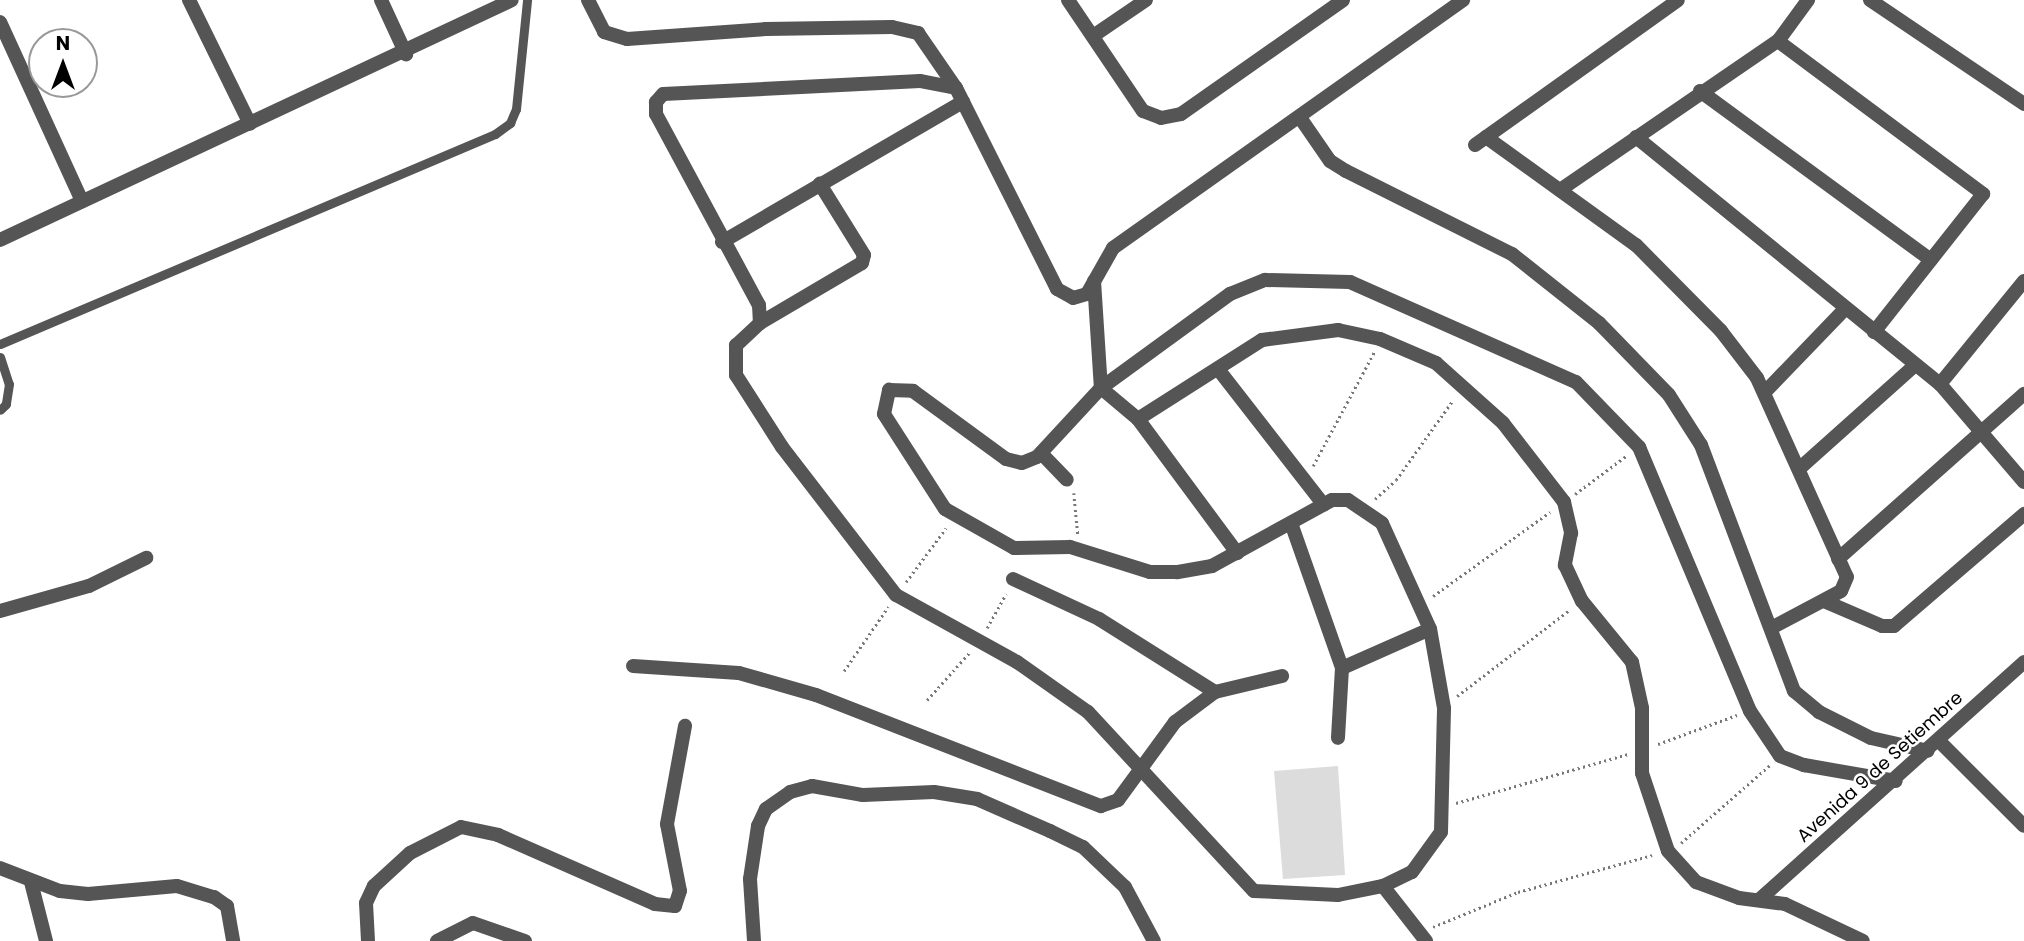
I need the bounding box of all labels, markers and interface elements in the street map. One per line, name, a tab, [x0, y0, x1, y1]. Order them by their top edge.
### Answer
north arrow	[28, 28, 98, 98]
text: N	[56, 30, 70, 57]
street label: Avenida 9 de Setiembre	[1793, 687, 1967, 847]

